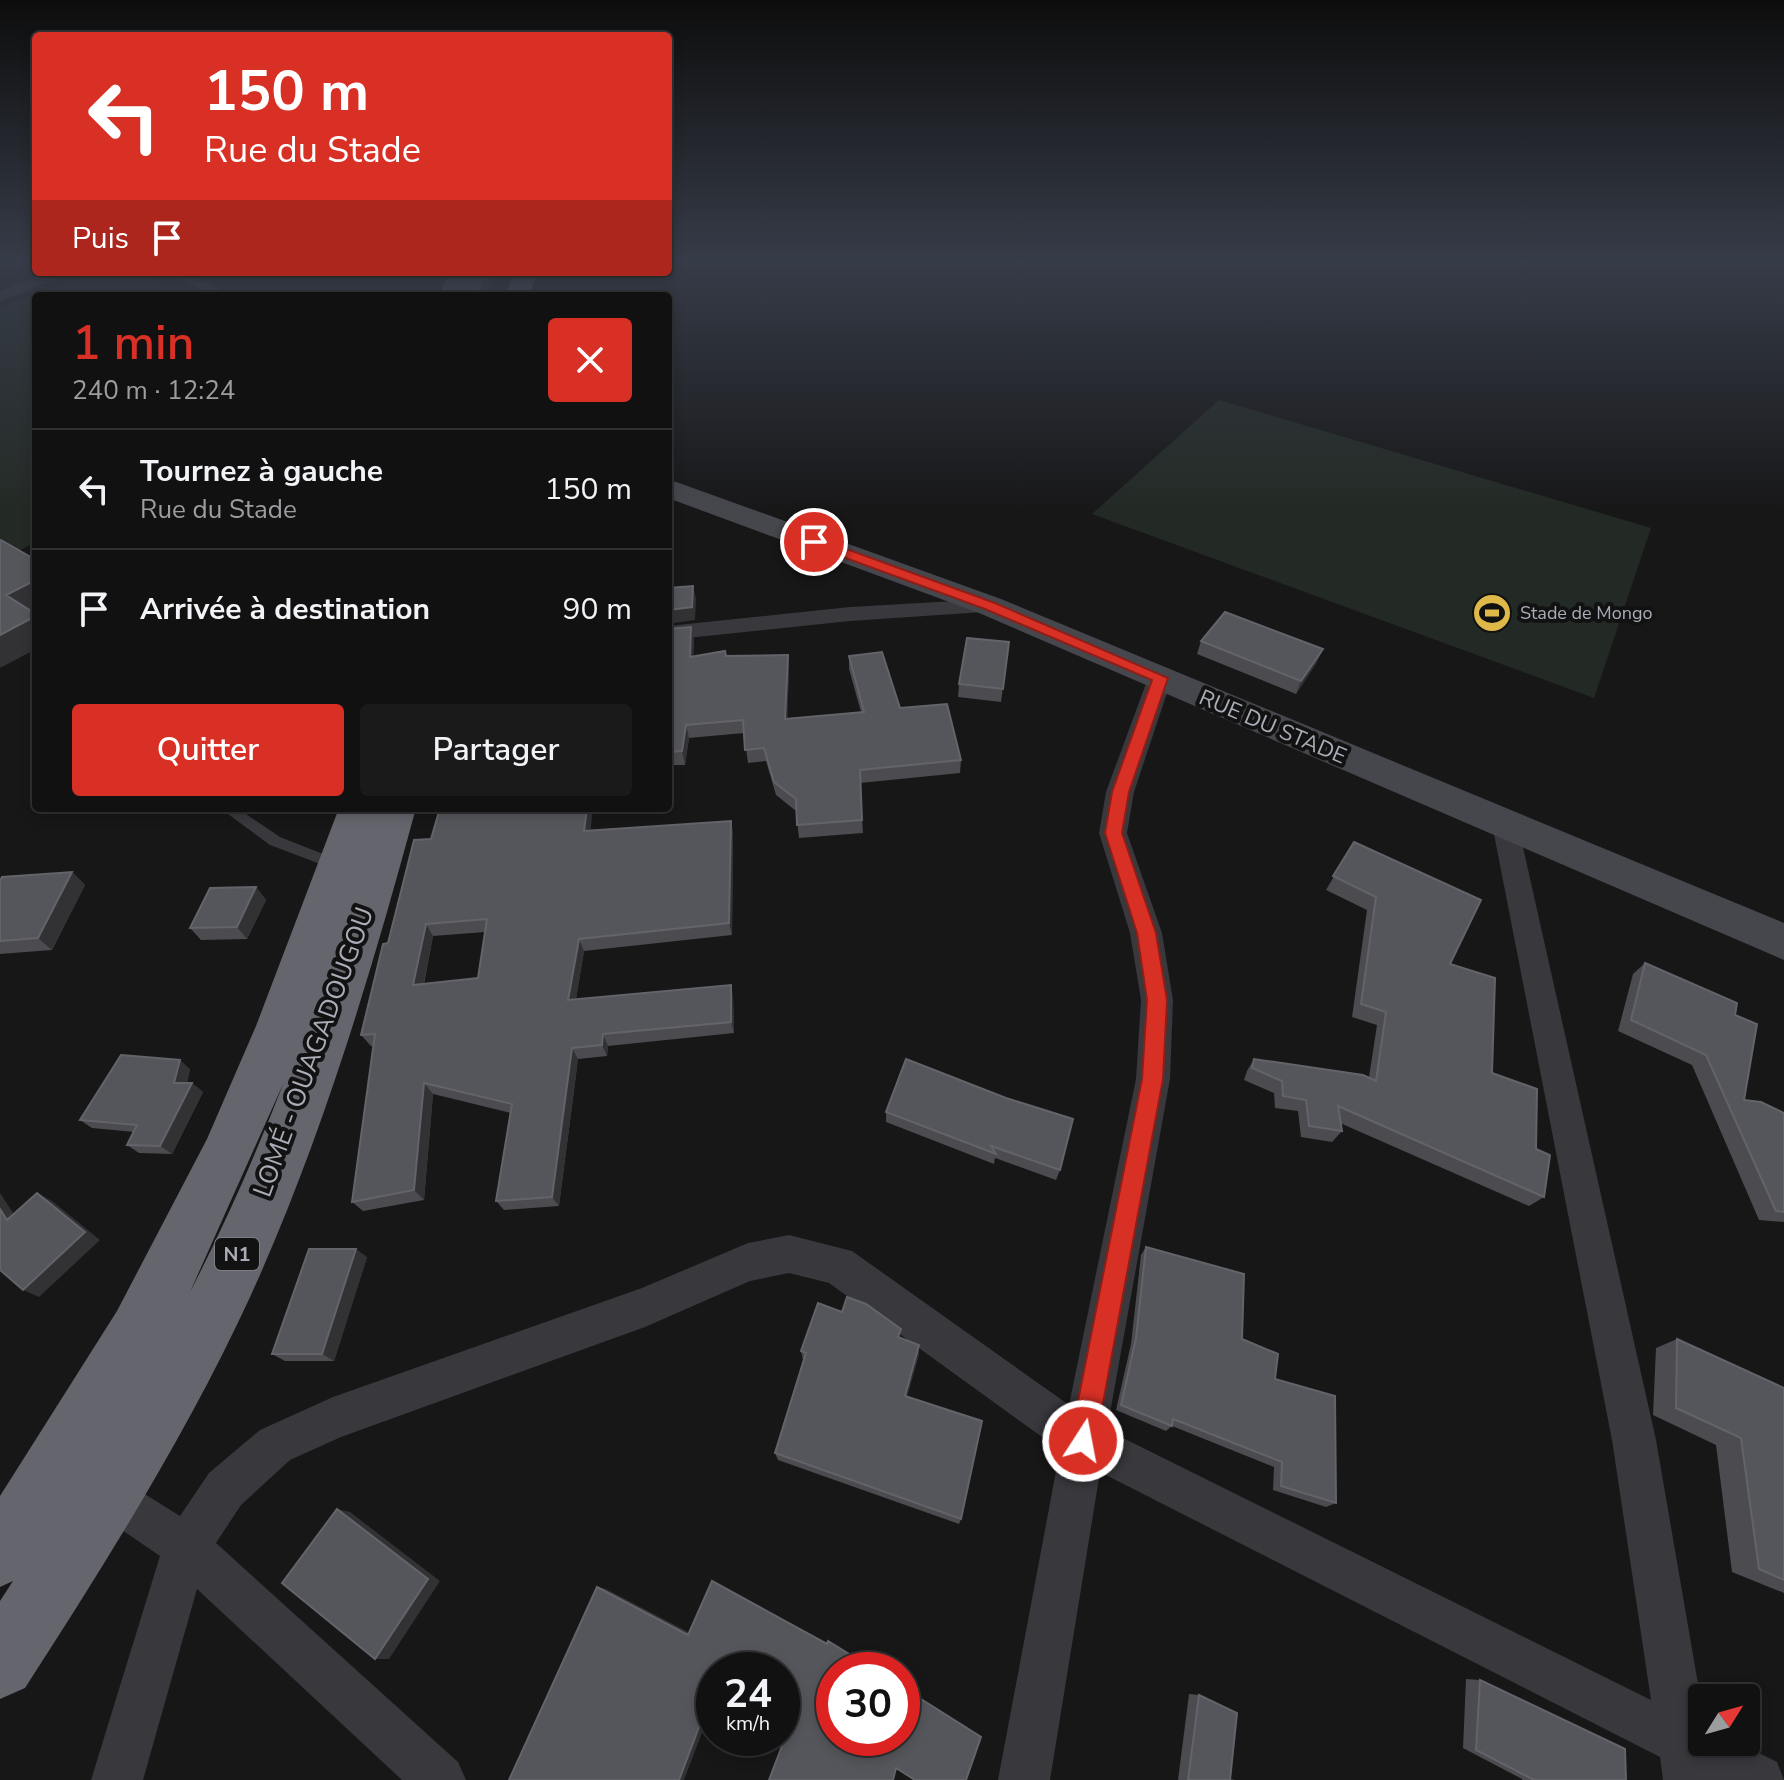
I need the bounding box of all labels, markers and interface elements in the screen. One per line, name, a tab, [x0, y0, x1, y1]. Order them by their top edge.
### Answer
text: 150 m	[204, 53, 369, 130]
icon: left	[72, 64, 176, 168]
text: Rue du Stade	[204, 126, 421, 175]
icon: arrive	[145, 216, 189, 260]
text: Puis	[72, 218, 129, 259]
text: 1 min	[72, 310, 194, 376]
button: close	[548, 318, 632, 402]
text: 240 m · 12:24	[72, 373, 235, 408]
text: Tournez à gauche	[140, 451, 383, 492]
icon: left	[72, 467, 116, 511]
text: 150 m	[545, 469, 632, 510]
text: Rue du Stade	[140, 492, 297, 527]
pin	[780, 508, 848, 576]
icon: arrive	[792, 520, 836, 564]
icon: arrive	[72, 587, 116, 631]
text: Arrivée à destination	[140, 589, 430, 630]
text: 90 m	[563, 589, 632, 630]
sports icon: Stade de Mongo	[1471, 592, 1513, 634]
place label: Stade de Mongo	[1520, 601, 1652, 625]
street label: RUE DU STADE	[1194, 682, 1351, 771]
button: Quitter	[72, 704, 344, 796]
button: Partager	[360, 704, 632, 796]
street label: LOMÉ - OUAGADOUGOU	[245, 902, 382, 1202]
road number: N1	[215, 1238, 259, 1270]
position arrow	[1041, 1399, 1125, 1483]
speed limit sign: 30	[816, 1652, 920, 1756]
text: 24	[724, 1667, 772, 1721]
north arrow	[1688, 1684, 1760, 1756]
map controls	[1688, 1684, 1760, 1756]
text: km/h	[726, 1710, 770, 1737]

